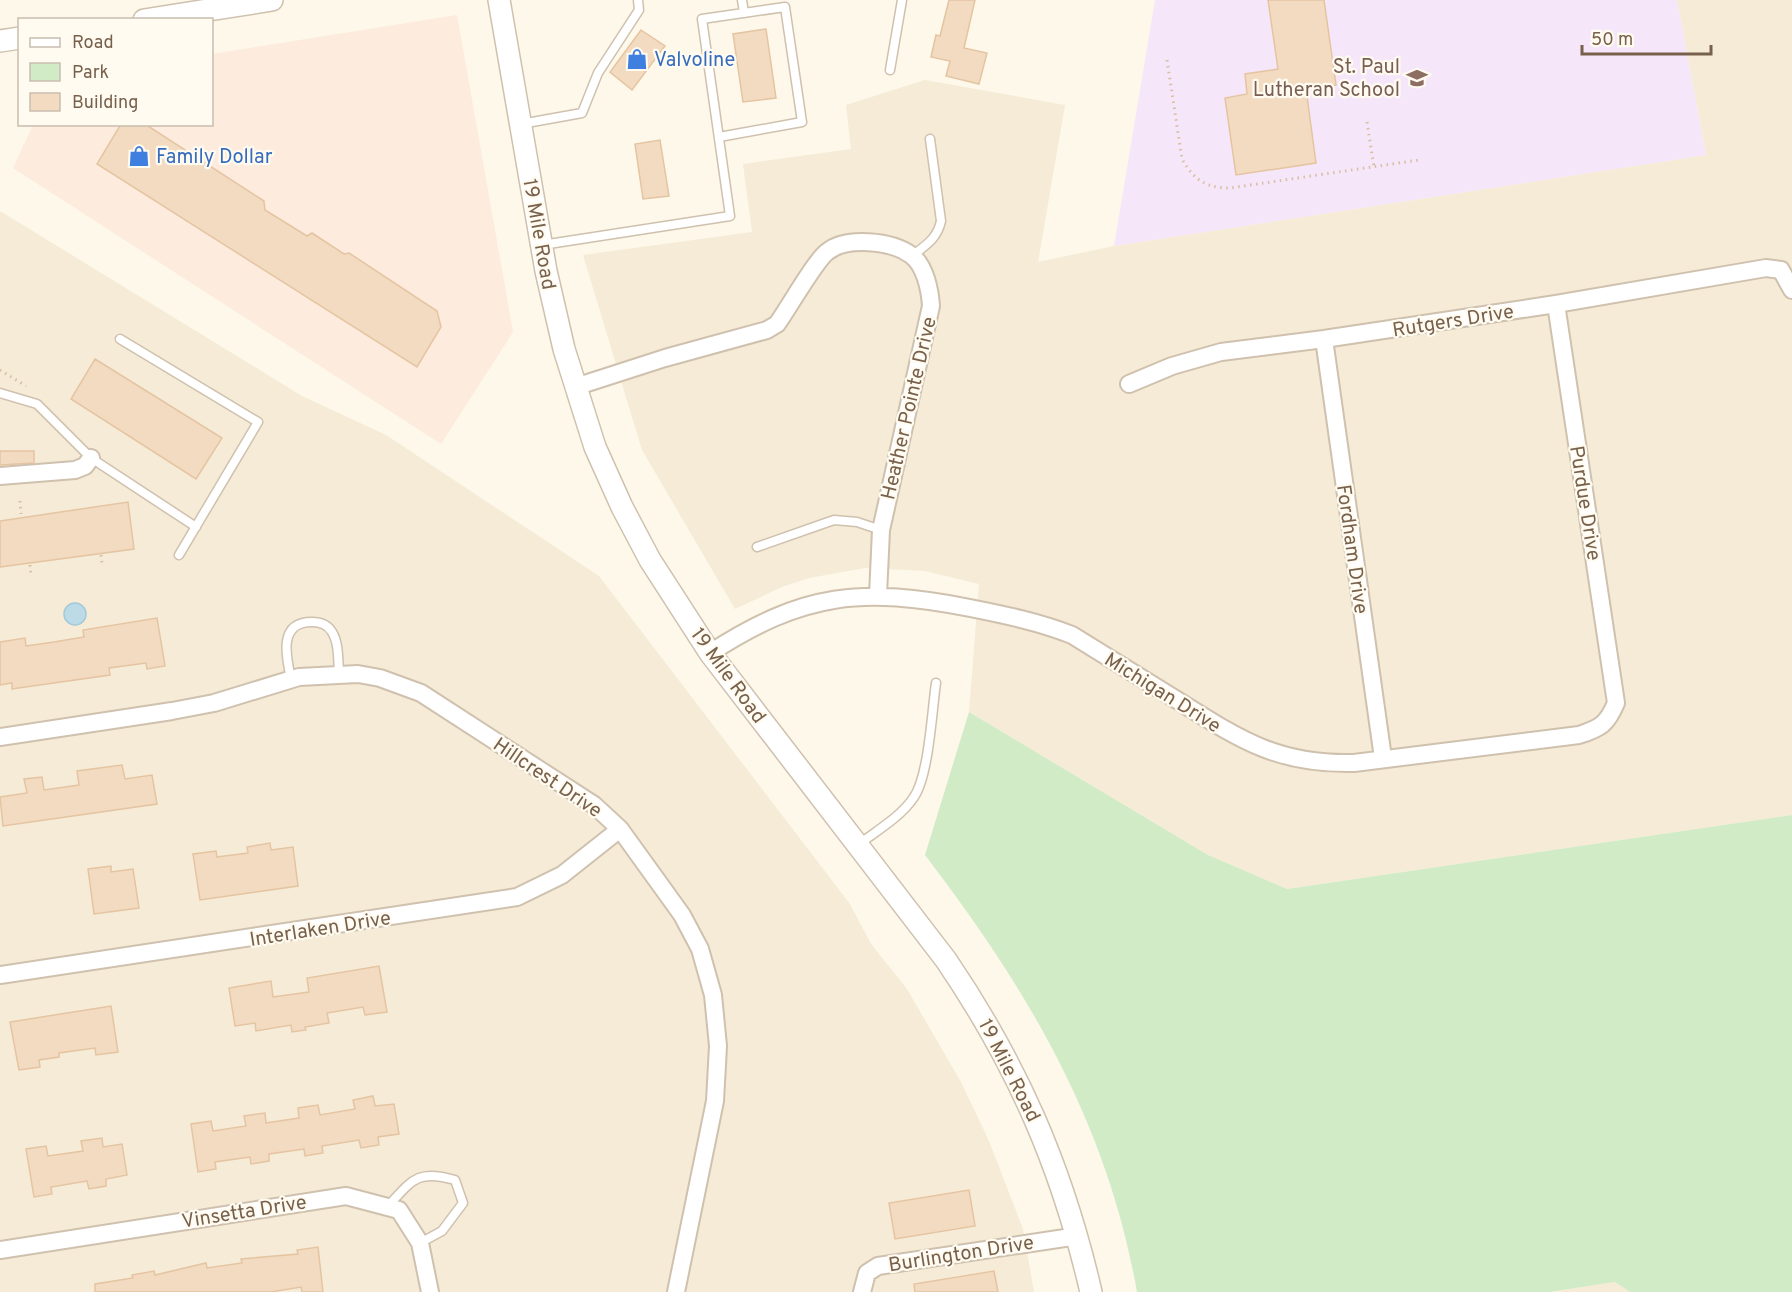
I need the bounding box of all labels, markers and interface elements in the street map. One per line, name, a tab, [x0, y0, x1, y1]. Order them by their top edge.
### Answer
legend	[18, 18, 213, 126]
scale bar	[1582, 18, 1711, 56]
text: 50 m	[1591, 29, 1633, 52]
text: Road	[72, 32, 114, 55]
shop icon: Valvoline	[625, 47, 649, 71]
place label: Valvoline	[654, 48, 735, 74]
place label: St. Paul Lutheran School	[1253, 55, 1400, 104]
text: Park	[72, 62, 109, 85]
school or university icon: St. Paul Lutheran School	[1405, 66, 1429, 90]
text: Building	[72, 92, 138, 115]
shop icon: Family Dollar	[127, 144, 151, 168]
place label: Family Dollar	[156, 145, 273, 171]
street label: 19 Mile Road	[515, 177, 561, 292]
street label: Rutgers Drive	[1391, 300, 1516, 344]
street label: Heather Pointe Drive	[876, 314, 944, 503]
street label: Purdue Drive	[1562, 444, 1606, 563]
street label: Fordham Drive	[1329, 483, 1373, 616]
street label: 19 Mile Road	[684, 623, 771, 729]
street label: Michigan Drive	[1099, 647, 1225, 740]
street label: Hillcrest Drive	[487, 733, 606, 825]
street label: Interlaken Drive	[248, 906, 393, 954]
street label: 19 Mile Road	[971, 1015, 1045, 1127]
street label: Vinsetta Drive	[180, 1190, 309, 1236]
street label: Burlington Drive	[887, 1231, 1036, 1279]

